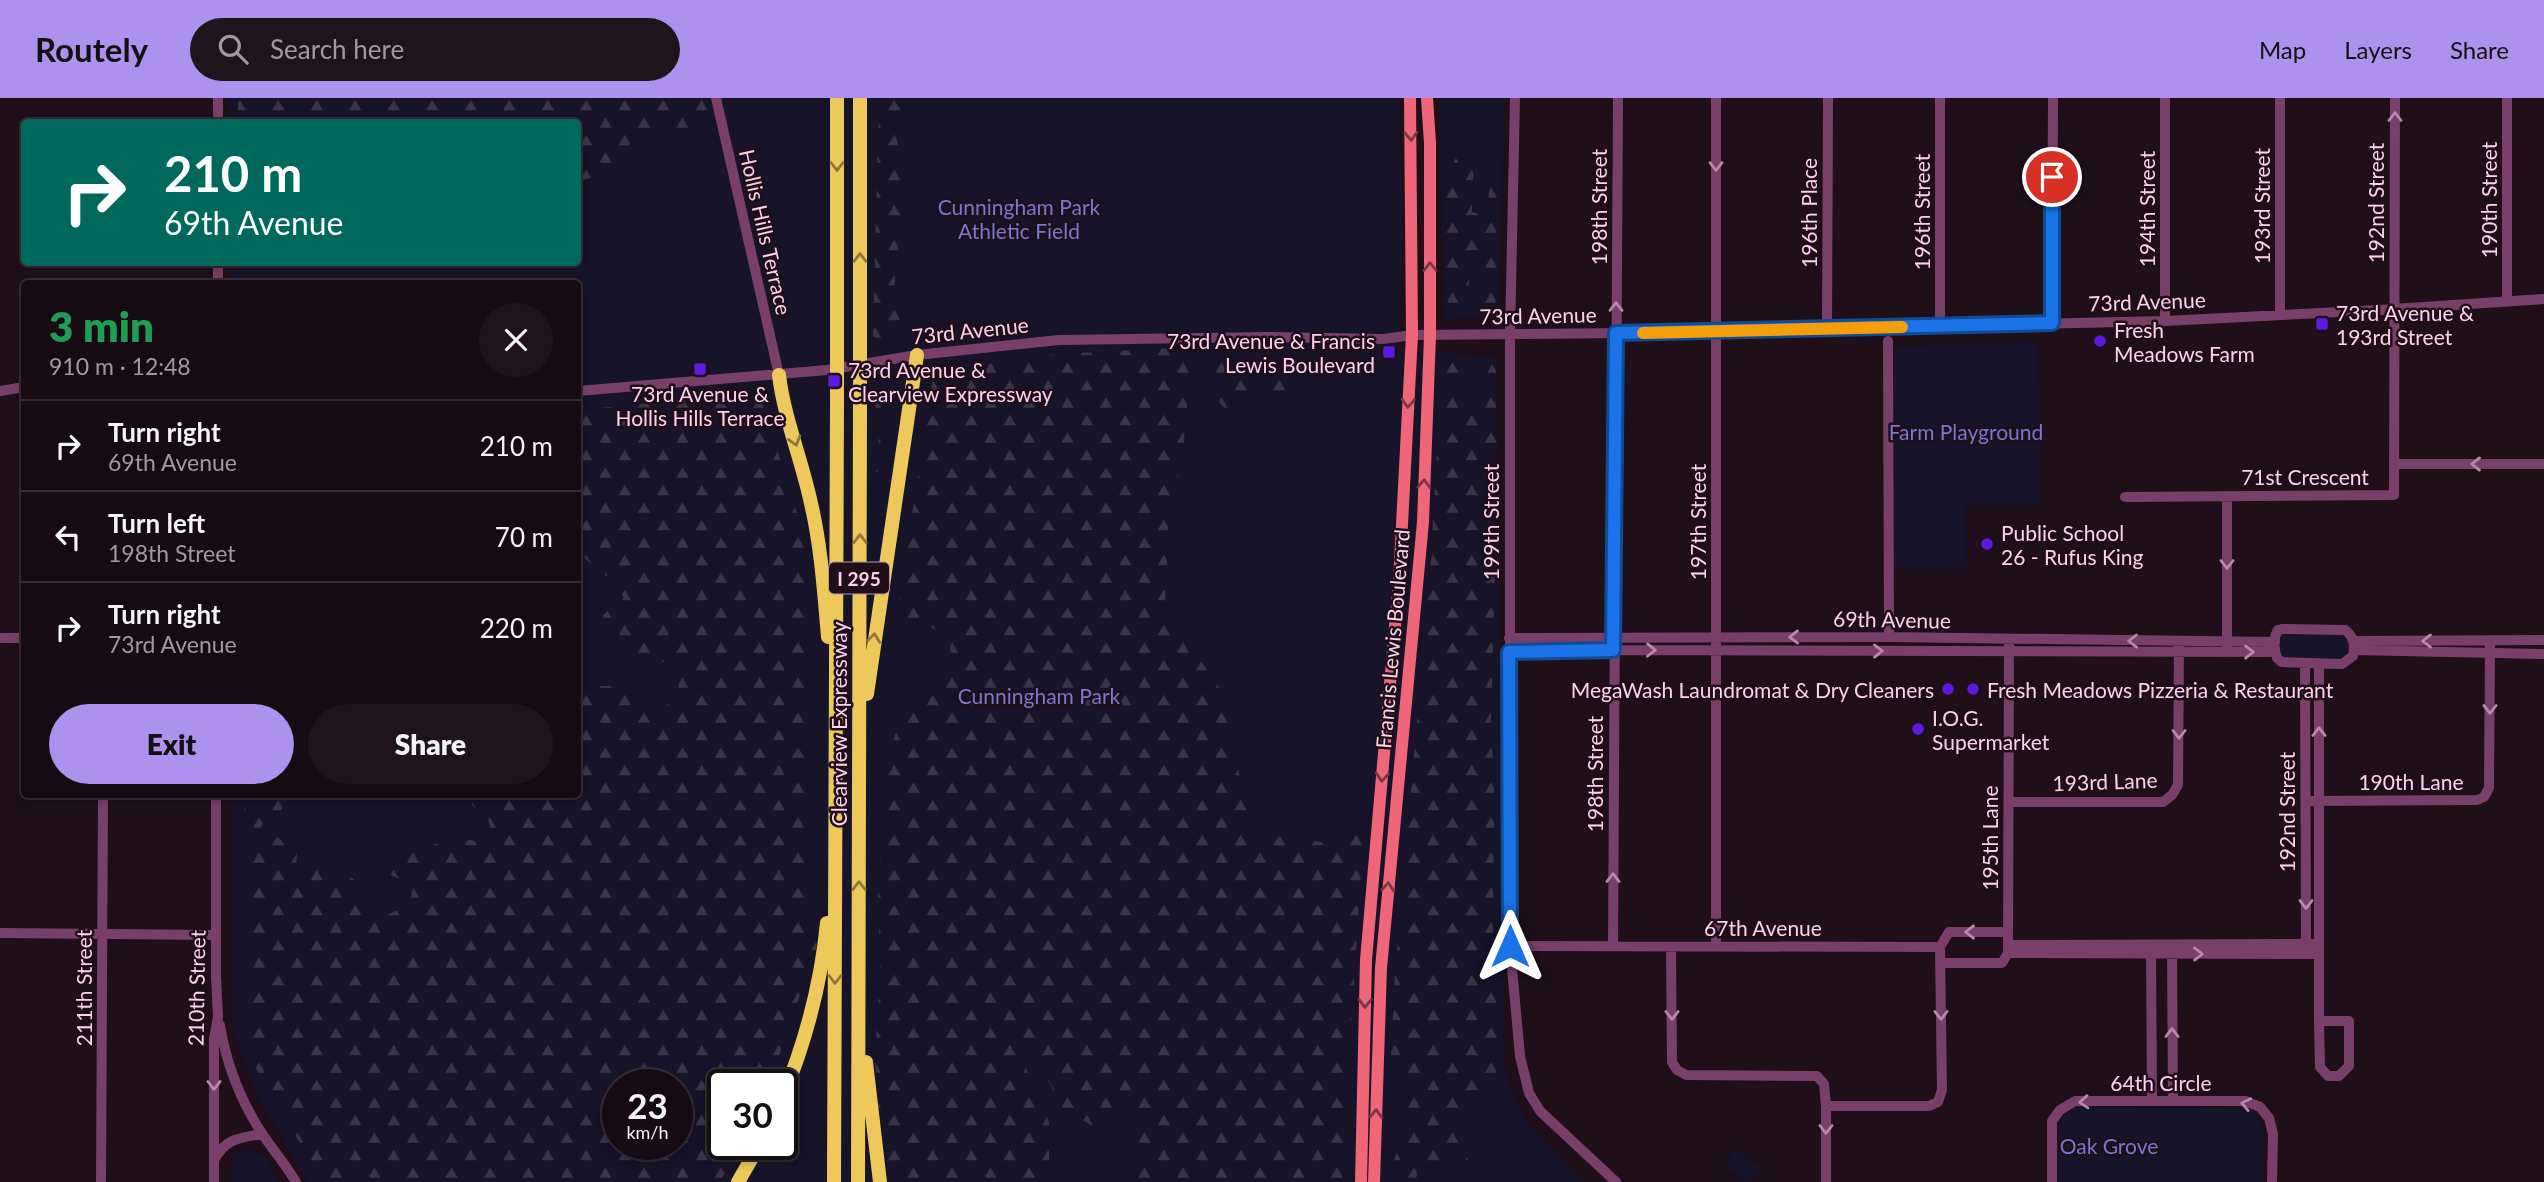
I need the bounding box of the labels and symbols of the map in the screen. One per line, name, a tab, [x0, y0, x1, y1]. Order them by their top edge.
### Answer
one-way arrow	[2387, 111, 2403, 122]
one-way arrow	[1403, 132, 1419, 142]
street label: 190th Street	[2476, 141, 2501, 258]
street label: 192nd Street	[2363, 142, 2388, 263]
street label: Hollis Hills Terrace	[735, 147, 797, 317]
pin	[2022, 147, 2082, 207]
street label: 193rd Street	[2249, 147, 2274, 264]
street label: 198th Street	[1586, 148, 1611, 265]
street label: 194th Street	[2134, 150, 2159, 267]
street label: 196th Street	[1909, 153, 1934, 270]
street label: 196th Place	[1796, 158, 1821, 268]
one-way arrow	[829, 161, 845, 172]
one-way arrow	[1708, 161, 1724, 172]
park label: Cunningham Park Athletic Field	[938, 194, 1101, 243]
one-way arrow	[852, 252, 868, 263]
one-way arrow	[1422, 262, 1438, 272]
street label: 73rd Avenue	[2088, 286, 2206, 316]
place label: 73rd Avenue & 193rd Street	[2336, 300, 2474, 349]
street label: 73rd Avenue	[1479, 301, 1597, 329]
one-way arrow	[1608, 302, 1624, 312]
street label: 73rd Avenue	[910, 311, 1030, 349]
marker: 73rd Avenue & 193rd Street	[2314, 316, 2330, 332]
place label: Fresh Meadows Farm	[2114, 317, 2255, 366]
place label: 73rd Avenue & Francis Lewis Boulevard	[1167, 328, 1375, 377]
marker: Fresh Meadows Farm	[2092, 333, 2108, 349]
marker: 73rd Avenue & Francis Lewis Boulevard	[1381, 344, 1397, 360]
place label: 73rd Avenue & Clearview Expressway	[848, 357, 1053, 406]
marker: 73rd Avenue & Hollis Hills Terrace	[692, 361, 708, 377]
marker: 73rd Avenue & Clearview Expressway	[826, 373, 842, 389]
place label: 73rd Avenue & Hollis Hills Terrace	[615, 381, 785, 430]
one-way arrow	[1401, 398, 1416, 409]
park label: Farm Playground	[1889, 419, 2043, 444]
one-way arrow	[786, 435, 801, 447]
one-way arrow	[2470, 456, 2481, 472]
street label: 199th Street	[1478, 463, 1503, 580]
street label: 197th Street	[1685, 463, 1710, 580]
street label: 71st Crescent	[2241, 464, 2369, 489]
one-way arrow	[1417, 478, 1432, 489]
place label: Public School 26 - Rufus King	[2001, 520, 2144, 569]
street label: Francis Lewis Boulevard	[1370, 528, 1414, 750]
one-way arrow	[852, 533, 867, 544]
marker: Public School 26 - Rufus King	[1979, 536, 1995, 552]
one-way arrow	[2219, 559, 2235, 570]
road number: I 295	[829, 562, 889, 593]
street label: 69th Avenue	[1833, 605, 1951, 633]
street label: Clearview Expressway	[826, 621, 851, 826]
one-way arrow	[1788, 629, 1799, 645]
one-way arrow	[867, 632, 882, 644]
one-way arrow	[2127, 633, 2138, 649]
one-way arrow	[2421, 633, 2432, 649]
one-way arrow	[1646, 642, 1656, 658]
one-way arrow	[1873, 643, 1884, 659]
one-way arrow	[2244, 645, 2255, 660]
place label: MegaWash Laundromat & Dry Cleaners	[1571, 677, 1934, 702]
place label: Fresh Meadows Pizzeria & Restaurant	[1987, 677, 2334, 702]
marker: MegaWash Laundromat & Dry Cleaners	[1940, 681, 1956, 697]
marker: Fresh Meadows Pizzeria & Restaurant	[1965, 681, 1981, 697]
park label: Cunningham Park	[958, 683, 1121, 708]
one-way arrow	[2482, 704, 2498, 715]
place label: I.O.G. Supermarket	[1932, 705, 2050, 754]
street label: 198th Street	[1582, 715, 1607, 832]
marker: I.O.G. Supermarket	[1910, 721, 1926, 737]
one-way arrow	[2311, 727, 2327, 737]
one-way arrow	[2171, 729, 2187, 739]
street label: 192nd Street	[2274, 751, 2299, 872]
street label: 193rd Lane	[2052, 767, 2158, 795]
street label: 190th Lane	[2358, 769, 2464, 794]
one-way arrow	[1375, 771, 1390, 782]
street label: 195th Lane	[1977, 785, 2002, 891]
one-way arrow	[1605, 872, 1621, 883]
one-way arrow	[851, 881, 867, 891]
one-way arrow	[1381, 881, 1396, 893]
one-way arrow	[2298, 899, 2314, 909]
position arrow	[1473, 909, 1547, 983]
street label: 67th Avenue	[1704, 915, 1822, 940]
one-way arrow	[1964, 924, 1974, 940]
street label: 211th Street	[71, 929, 96, 1046]
street label: 210th Street	[182, 929, 210, 1046]
one-way arrow	[2194, 946, 2204, 962]
one-way arrow	[827, 975, 843, 985]
one-way arrow	[1357, 999, 1373, 1009]
one-way arrow	[1664, 1010, 1680, 1021]
one-way arrow	[1934, 1010, 1949, 1021]
one-way arrow	[2164, 1027, 2180, 1037]
speed limit sign: 30	[707, 1069, 798, 1160]
street label: 64th Circle	[2110, 1070, 2212, 1095]
one-way arrow	[206, 1080, 221, 1091]
one-way arrow	[2078, 1094, 2089, 1109]
one-way arrow	[2241, 1097, 2253, 1112]
one-way arrow	[1368, 1108, 1384, 1119]
one-way arrow	[1818, 1124, 1834, 1134]
park label: Oak Grove	[2060, 1133, 2158, 1158]

